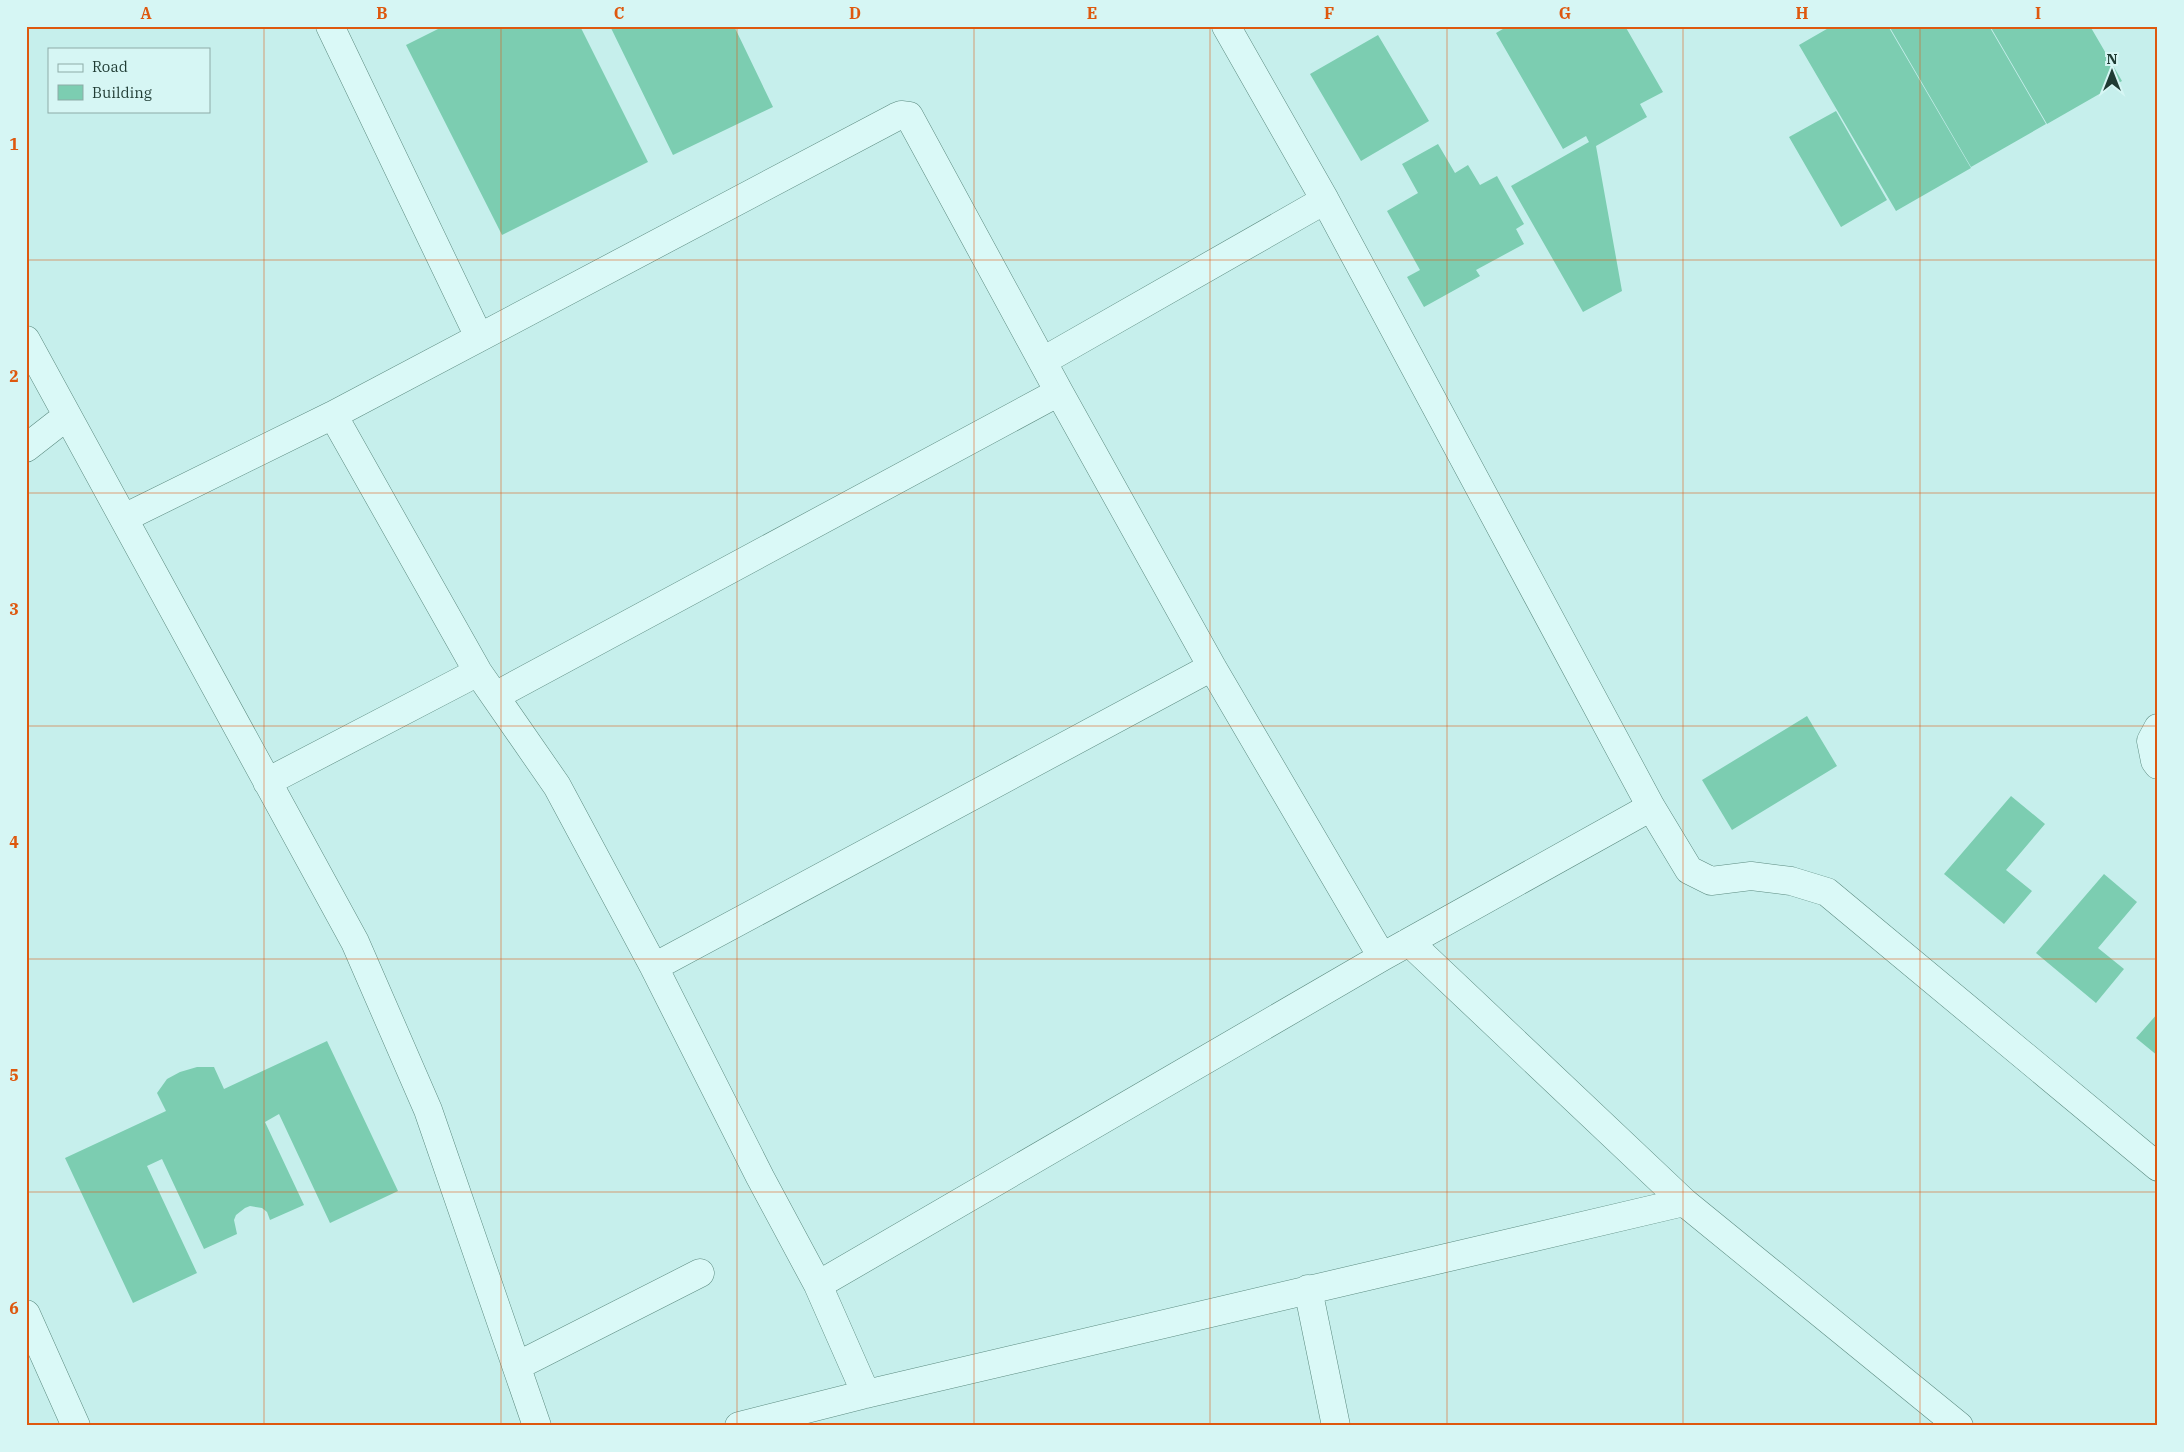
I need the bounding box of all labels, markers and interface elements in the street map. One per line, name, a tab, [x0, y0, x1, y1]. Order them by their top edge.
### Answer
text: A	[140, 3, 152, 23]
text: B	[376, 3, 388, 23]
text: C	[614, 3, 624, 23]
text: D	[849, 3, 861, 23]
text: E	[1087, 3, 1097, 23]
text: F	[1324, 3, 1334, 23]
text: G	[1559, 3, 1571, 23]
text: H	[1796, 3, 1809, 23]
text: I	[2035, 3, 2041, 23]
legend	[48, 48, 210, 112]
north arrow	[2086, 48, 2136, 98]
text: N	[2106, 50, 2118, 68]
text: Road	[92, 57, 128, 76]
text: Building	[92, 83, 152, 102]
text: 1	[9, 134, 19, 154]
text: 2	[9, 366, 19, 386]
text: 3	[9, 599, 19, 619]
text: 4	[9, 832, 19, 852]
text: 5	[9, 1065, 19, 1085]
text: 6	[9, 1298, 19, 1318]

